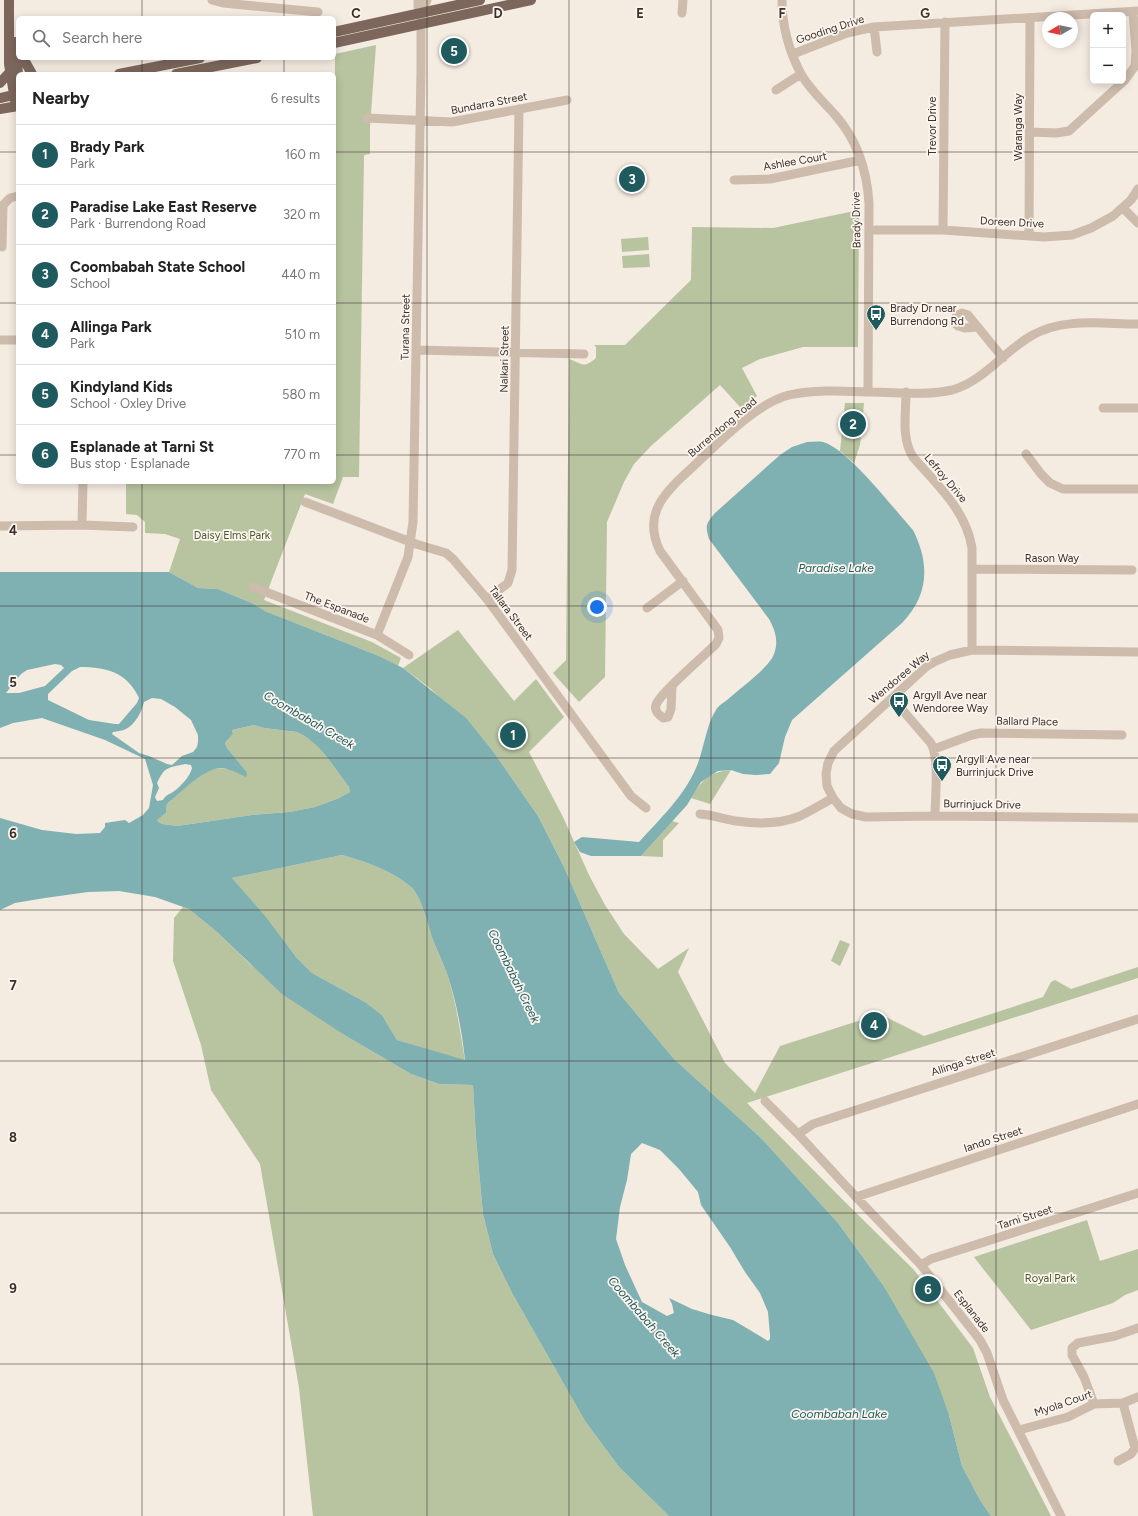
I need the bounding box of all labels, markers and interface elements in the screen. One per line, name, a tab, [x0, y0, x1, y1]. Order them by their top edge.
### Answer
text: C	[351, 6, 361, 21]
text: D	[493, 6, 503, 21]
text: E	[636, 6, 644, 21]
text: F	[778, 6, 786, 21]
text: G	[920, 6, 930, 21]
street label: Gooding Drive	[794, 12, 866, 47]
north arrow	[1042, 12, 1078, 48]
map controls	[1090, 12, 1126, 84]
button: +	[1090, 12, 1126, 48]
search box	[16, 16, 336, 60]
icon: search	[30, 27, 52, 49]
text: Search here	[62, 29, 142, 47]
pin: 5	[441, 36, 467, 66]
button: −	[1090, 48, 1126, 84]
text: Nearby	[32, 88, 90, 108]
street label: Bundarra Street	[450, 90, 528, 117]
text: 6 results	[271, 91, 320, 106]
street label: Waranga Way	[1012, 93, 1025, 161]
street label: Trevor Drive	[926, 97, 939, 155]
text: Brady Park	[70, 138, 145, 156]
text: 1	[42, 147, 48, 162]
text: 160 m	[285, 147, 320, 162]
street label: Ashlee Court	[762, 150, 828, 173]
text: Park	[70, 156, 95, 171]
pin: 3	[619, 164, 645, 194]
street label: Brady Drive	[850, 192, 863, 248]
text: Paradise Lake East Reserve	[70, 198, 257, 216]
text: 2	[41, 207, 49, 222]
text: 320 m	[283, 207, 320, 222]
street label: Doreen Drive	[980, 214, 1044, 231]
text: Park · Burrendong Road	[70, 216, 206, 231]
text: Coombabah State School	[70, 258, 245, 276]
text: 3	[41, 267, 49, 282]
text: 440 m	[281, 267, 320, 282]
text: School	[70, 276, 110, 291]
street label: Turana Street	[398, 294, 413, 360]
place label: Brady Dr near Burrendong Rd	[890, 302, 964, 328]
bus stop icon: Brady Dr near Burrendong Rd	[865, 303, 887, 331]
text: Allinga Park	[70, 318, 152, 336]
street label: Nalkari Street	[497, 325, 512, 393]
text: 4	[41, 327, 49, 342]
text: 510 m	[285, 327, 320, 342]
text: Park	[70, 336, 95, 351]
text: Kindyland Kids	[70, 378, 173, 396]
text: 5	[41, 387, 49, 402]
text: 580 m	[282, 387, 320, 402]
street label: Burrendong Road	[685, 395, 759, 460]
text: School · Oxley Drive	[70, 396, 186, 411]
pin: 2	[840, 409, 866, 439]
text: Esplanade at Tarni St	[70, 438, 214, 456]
text: 6	[41, 447, 49, 462]
text: 770 m	[283, 447, 320, 462]
street label: Lefroy Drive	[921, 451, 970, 505]
text: Bus stop · Esplanade	[70, 456, 190, 471]
text: 4	[9, 523, 17, 538]
park label: Daisy Elms Park	[194, 529, 271, 542]
street label: Rason Way	[1025, 552, 1079, 565]
water label: Paradise Lake	[798, 561, 874, 575]
street label: Tallara Street	[486, 584, 535, 643]
street label: The Espanade	[302, 589, 371, 626]
your location	[587, 597, 607, 617]
street label: Wendoree Way	[866, 648, 932, 706]
text: 5	[9, 675, 17, 690]
water label: Coombabah Creek	[261, 688, 358, 752]
place label: Argyll Ave near Wendoree Way	[913, 689, 988, 715]
bus stop icon: Argyll Ave near Wendoree Way	[888, 690, 910, 718]
street label: Ballard Place	[996, 714, 1058, 729]
pin: 1	[500, 720, 526, 750]
place label: Argyll Ave near Burrinjuck Drive	[956, 753, 1034, 779]
bus stop icon: Argyll Ave near Burrinjuck Drive	[931, 754, 953, 782]
street label: Burrinjuck Drive	[943, 797, 1021, 812]
text: 6	[9, 826, 17, 841]
water label: Coombabah Creek	[485, 927, 543, 1026]
text: 7	[9, 978, 17, 993]
pin: 4	[861, 1010, 887, 1040]
street label: Allinga Street	[929, 1046, 997, 1079]
street label: Iando Street	[962, 1124, 1024, 1155]
text: 8	[9, 1130, 17, 1145]
street label: Tarni Street	[996, 1202, 1054, 1232]
park label: Royal Park	[1025, 1272, 1076, 1285]
water label: Coombabah Creek	[605, 1274, 684, 1361]
pin: 6	[915, 1274, 941, 1304]
text: 9	[9, 1281, 17, 1296]
street label: Esplanade	[951, 1287, 992, 1335]
street label: Myola Court	[1032, 1387, 1094, 1419]
water label: Coombabah Lake	[791, 1407, 888, 1421]

